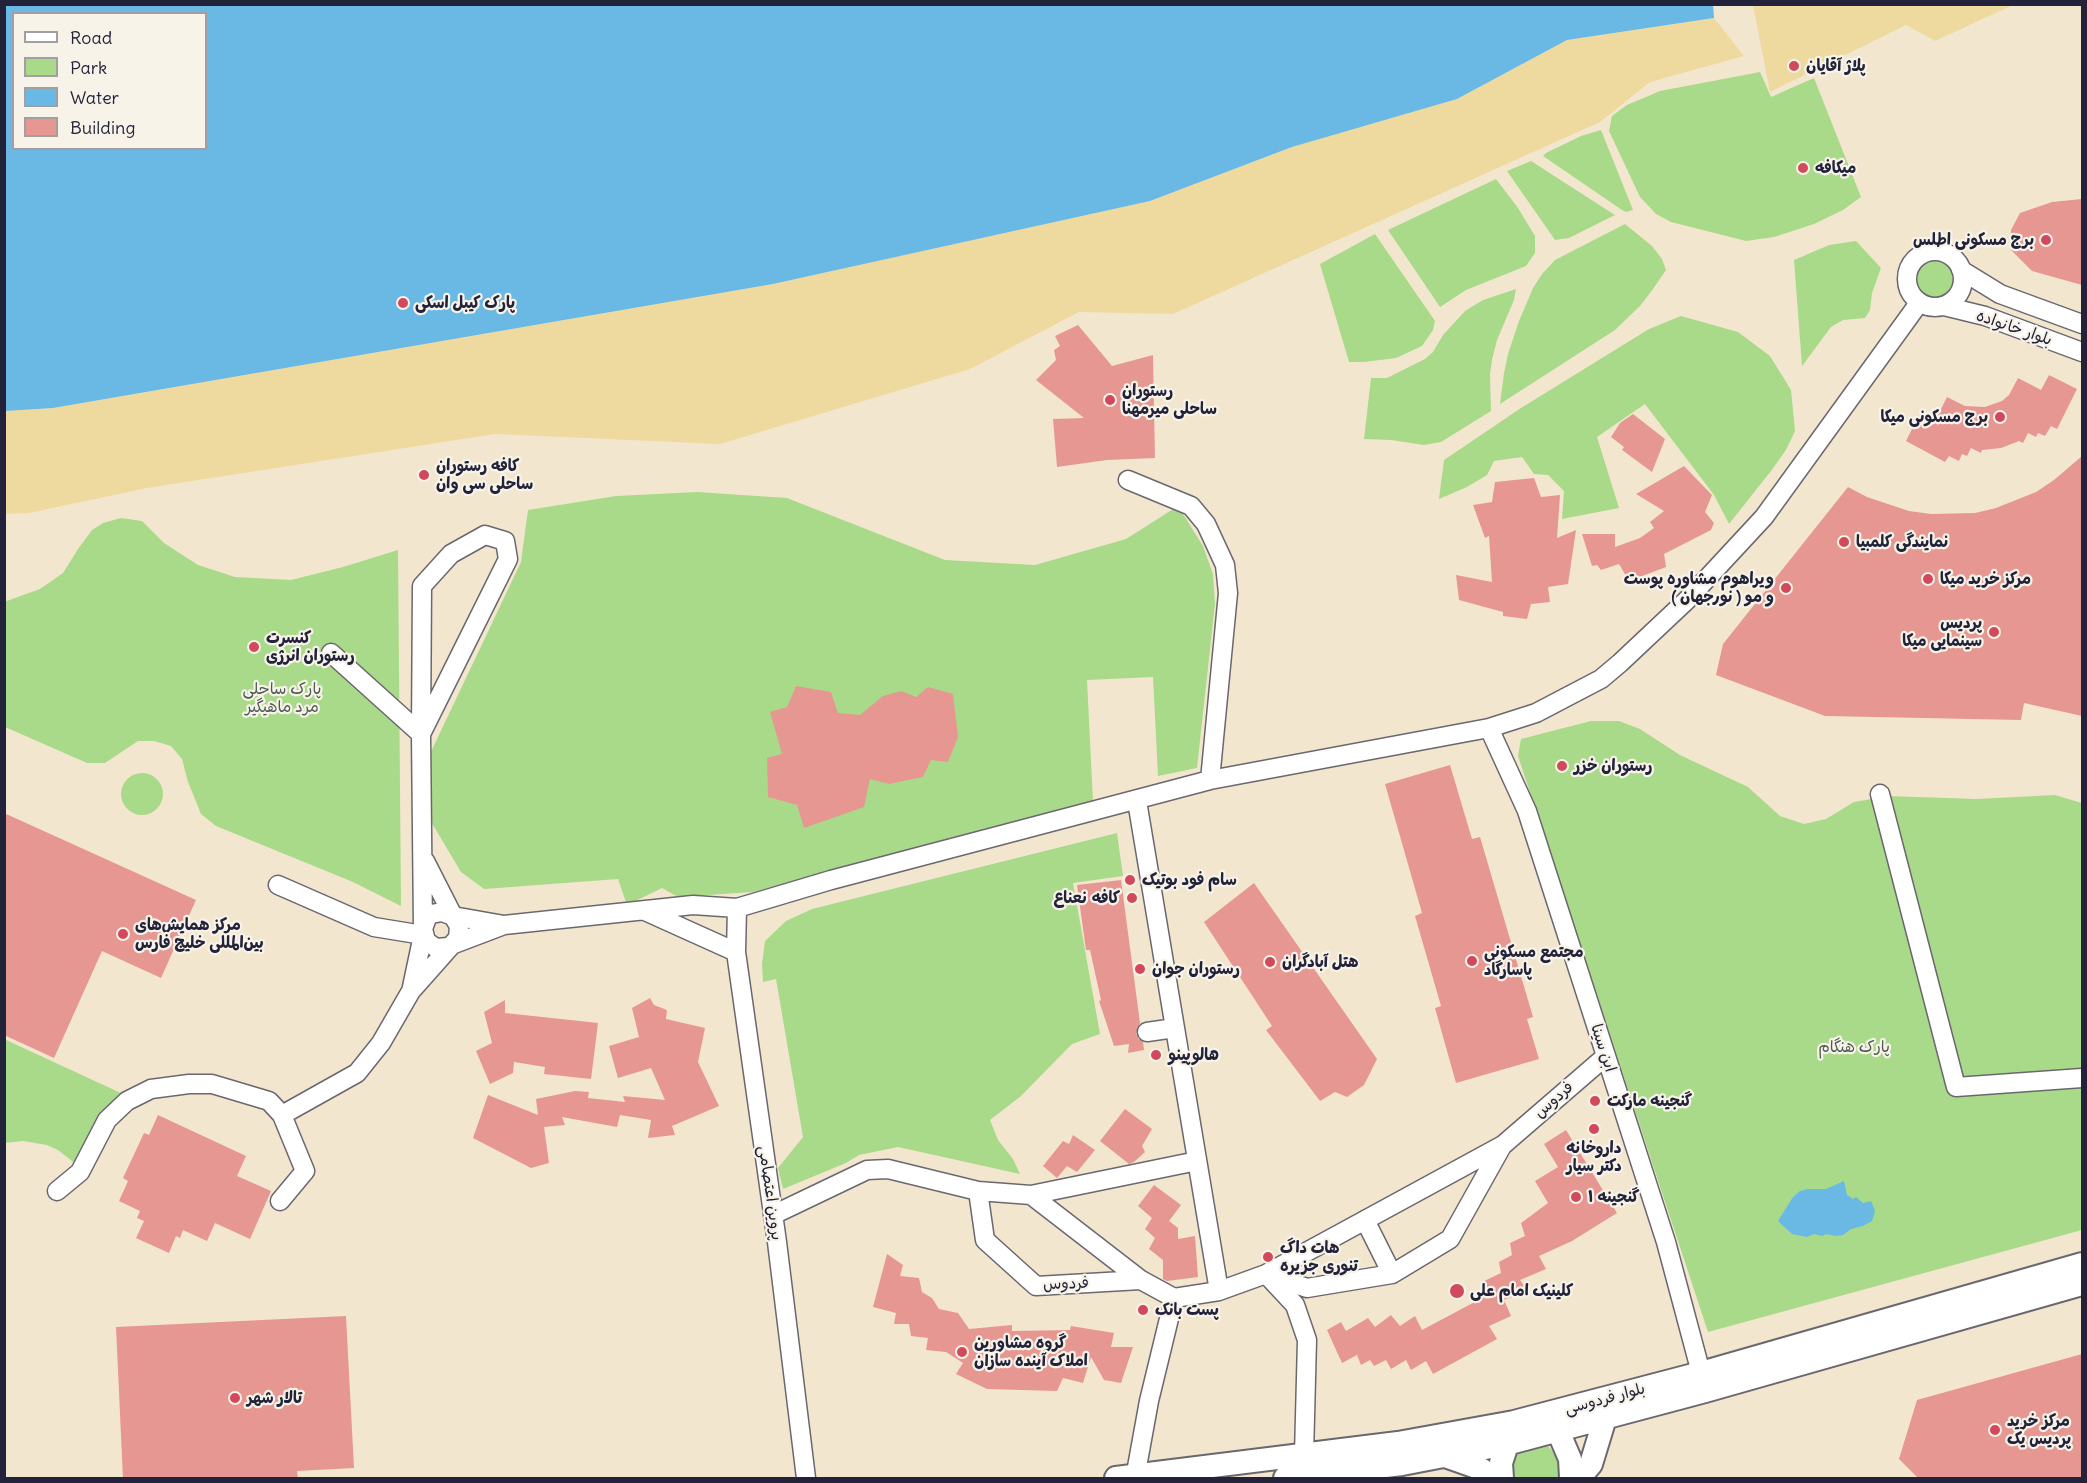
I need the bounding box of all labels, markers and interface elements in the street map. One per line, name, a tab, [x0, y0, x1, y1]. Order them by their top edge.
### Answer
legend	[12, 12, 207, 150]
text: Road	[70, 26, 112, 49]
text: Park	[70, 56, 107, 79]
place label: پلاژ آقایان	[1806, 56, 1866, 76]
marker: پلاژ آقایان	[1787, 59, 1801, 73]
text: Water	[70, 86, 119, 109]
text: Building	[70, 116, 135, 139]
place label: میکافه	[1815, 158, 1856, 178]
marker: میکافه	[1796, 161, 1810, 175]
place label: برج مسکونی اطلس	[1913, 230, 2034, 250]
marker: برج مسکونی اطلس	[2039, 233, 2053, 247]
place label: پارک کیبل اسکی	[415, 293, 515, 313]
marker: پارک کیبل اسکی	[396, 296, 410, 310]
street label: بلوار خانواده	[1974, 306, 2054, 350]
place label: رستوران ساحلی میرمهنا	[1122, 381, 1217, 419]
marker: رستوران ساحلی میرمهنا	[1103, 393, 1117, 407]
place label: برج مسکونی میکا	[1880, 407, 1988, 427]
marker: برج مسکونی میکا	[1993, 410, 2007, 424]
place label: کافه رستوران ساحلی سی وان	[436, 456, 533, 494]
marker: کافه رستوران ساحلی سی وان	[417, 468, 431, 482]
place label: نمایندگی کلمبیا	[1856, 532, 1948, 552]
marker: نمایندگی کلمبیا	[1837, 535, 1851, 549]
place label: ویراهوم مشاوره پوست و مو ( نورجهان )	[1624, 569, 1774, 607]
place label: مرکز خرید میکا	[1940, 569, 2031, 589]
marker: مرکز خرید میکا	[1921, 572, 1935, 586]
marker: ویراهوم مشاوره پوست و مو ( نورجهان )	[1779, 581, 1793, 595]
place label: پردیس سینمایی میکا	[1902, 613, 1982, 651]
marker: پردیس سینمایی میکا	[1987, 625, 2001, 639]
place label: کنسرت رستوران انرژی	[266, 628, 355, 666]
marker: کنسرت رستوران انرژی	[247, 640, 261, 654]
park label: پارک ساحلی مرد ماهیگیر	[243, 679, 321, 717]
place label: رستوران خزر	[1574, 756, 1652, 776]
marker: رستوران خزر	[1555, 759, 1569, 773]
place label: سام فود بوتیک	[1142, 870, 1237, 890]
marker: سام فود بوتیک	[1123, 873, 1137, 887]
place label: كافه نعناع	[1054, 888, 1120, 908]
marker: كافه نعناع	[1125, 891, 1139, 905]
place label: مرکز همایش‌های بین‌المللی خلیج فارس	[135, 915, 264, 953]
marker: مرکز همایش‌های بین‌المللی خلیج فارس	[116, 927, 130, 941]
place label: مجتمع مسکونی پاسارگاد	[1484, 942, 1584, 980]
place label: هتل آبادگران	[1282, 952, 1358, 972]
marker: مجتمع مسکونی پاسارگاد	[1465, 954, 1479, 968]
marker: هتل آبادگران	[1263, 955, 1277, 969]
place label: رستوران جوان	[1152, 959, 1240, 979]
marker: رستوران جوان	[1133, 962, 1147, 976]
street label: ابن سینا	[1586, 1022, 1620, 1074]
park label: پارک هنگام	[1818, 1037, 1890, 1057]
place label: هالوپینو	[1168, 1045, 1219, 1065]
marker: هالوپینو	[1149, 1048, 1163, 1062]
street label: فردوس	[1530, 1078, 1578, 1122]
place label: گنجینه مارکت	[1607, 1091, 1692, 1111]
marker: گنجینه مارکت	[1588, 1094, 1602, 1108]
marker: داروخانه دکتر سیار	[1587, 1122, 1601, 1136]
place label: داروخانه دکتر سیار	[1566, 1138, 1622, 1176]
street label: پروین اعتصامی	[754, 1144, 786, 1242]
place label: گنجینه ۱	[1588, 1187, 1639, 1207]
marker: گنجینه ۱	[1569, 1190, 1583, 1204]
place label: هات داگ تنورى جزيره	[1280, 1238, 1358, 1276]
marker: هات داگ تنورى جزيره	[1261, 1250, 1275, 1264]
street label: فردوس	[1043, 1274, 1089, 1294]
place label: کلینیک امام علی	[1470, 1281, 1573, 1301]
marker: کلینیک امام علی	[1448, 1282, 1466, 1300]
place label: پست بانک	[1155, 1300, 1219, 1320]
marker: پست بانک	[1136, 1303, 1150, 1317]
place label: گروه مشاورین املاک آینده سازان	[974, 1333, 1088, 1371]
marker: گروه مشاورین املاک آینده سازان	[955, 1345, 969, 1359]
street label: بلوار فردوسی	[1563, 1379, 1647, 1419]
place label: تالار شهر	[247, 1388, 302, 1408]
marker: تالار شهر	[228, 1391, 242, 1405]
place label: مرکز خرید پردیس یک	[2007, 1411, 2071, 1449]
marker: مرکز خرید پردیس یک	[1988, 1423, 2002, 1437]

